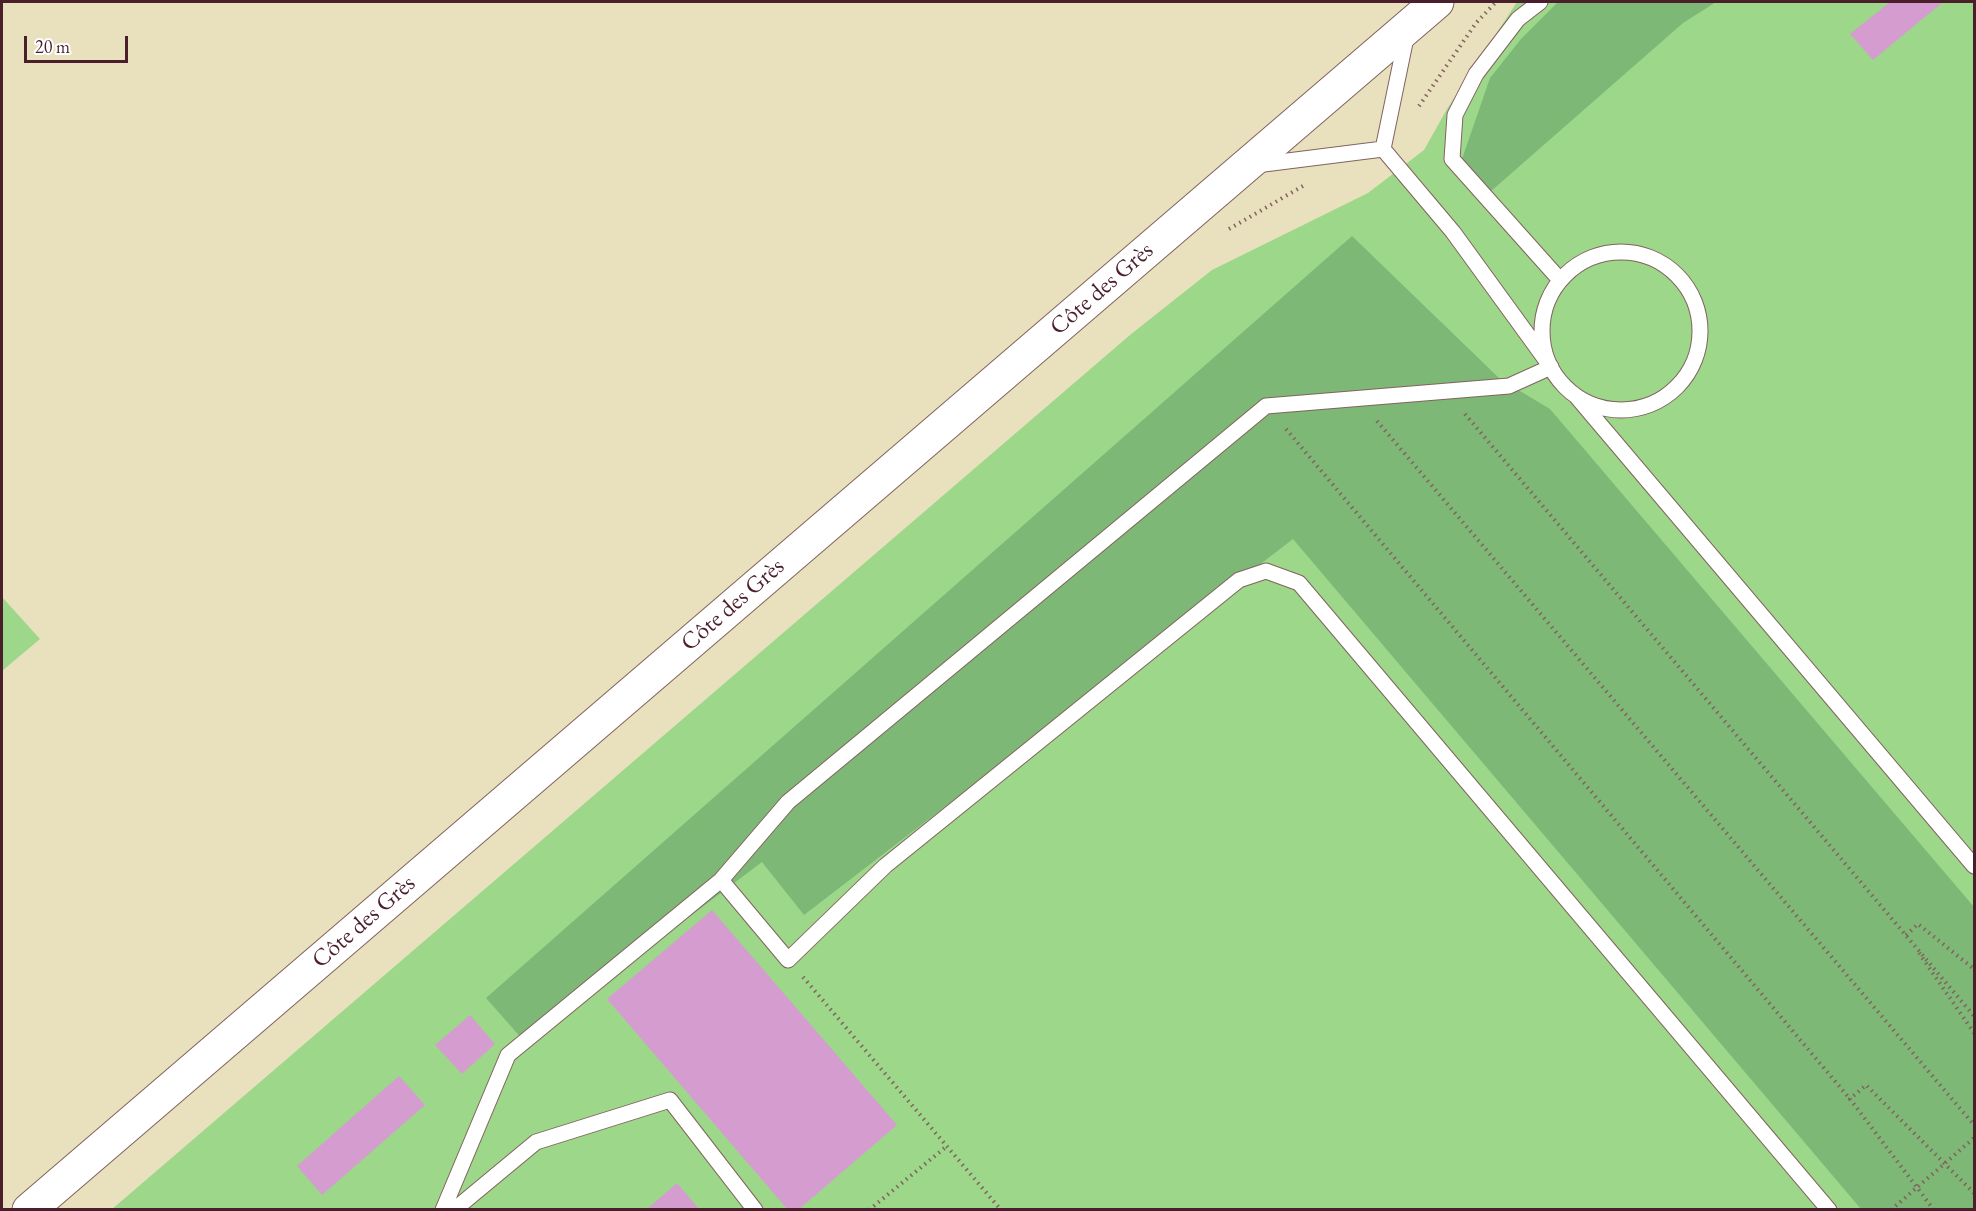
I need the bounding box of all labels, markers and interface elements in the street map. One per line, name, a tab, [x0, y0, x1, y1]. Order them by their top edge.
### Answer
scale bar	[27, 24, 130, 62]
text: 20 m	[35, 35, 70, 58]
street label: Côte des Grès	[1045, 236, 1159, 342]
street label: Côte des Grès	[676, 552, 790, 658]
street label: Côte des Grès	[307, 869, 421, 975]

